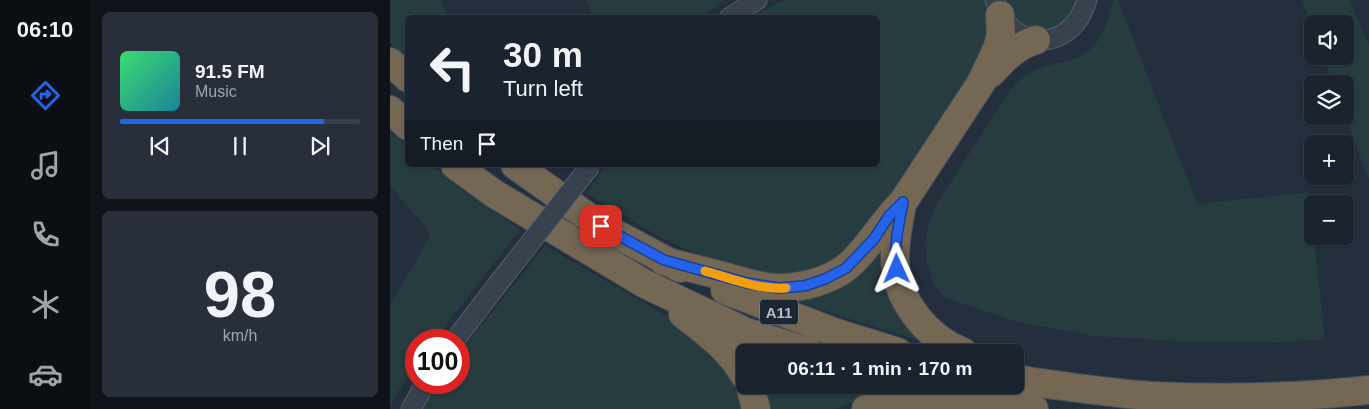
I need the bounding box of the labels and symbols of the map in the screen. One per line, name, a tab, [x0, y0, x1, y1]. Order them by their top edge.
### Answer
pin	[580, 205, 622, 247]
position arrow	[870, 242, 922, 294]
road number: A11	[760, 300, 798, 324]
speed limit sign: 100	[405, 329, 470, 394]

